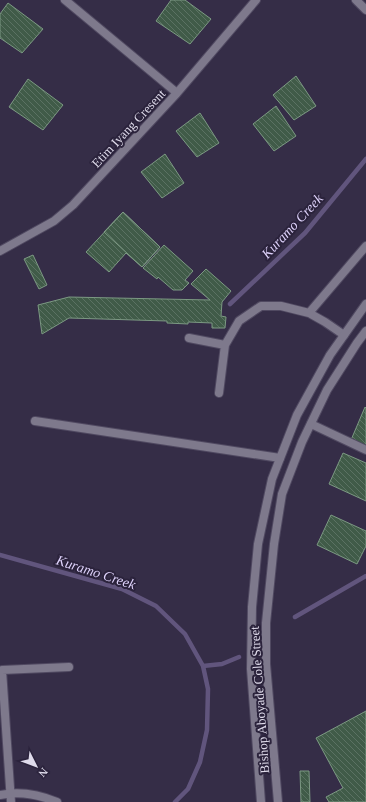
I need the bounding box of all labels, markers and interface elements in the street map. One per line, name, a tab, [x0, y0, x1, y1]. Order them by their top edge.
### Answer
street label: Etim Iyang Cresent	[88, 86, 169, 170]
water label: Kuramo Creek	[258, 191, 326, 262]
water label: Kuramo Creek	[53, 552, 138, 593]
street label: Bishop Aboyade Cole Street	[247, 625, 272, 774]
north arrow	[16, 746, 56, 786]
text: N	[36, 766, 51, 780]

